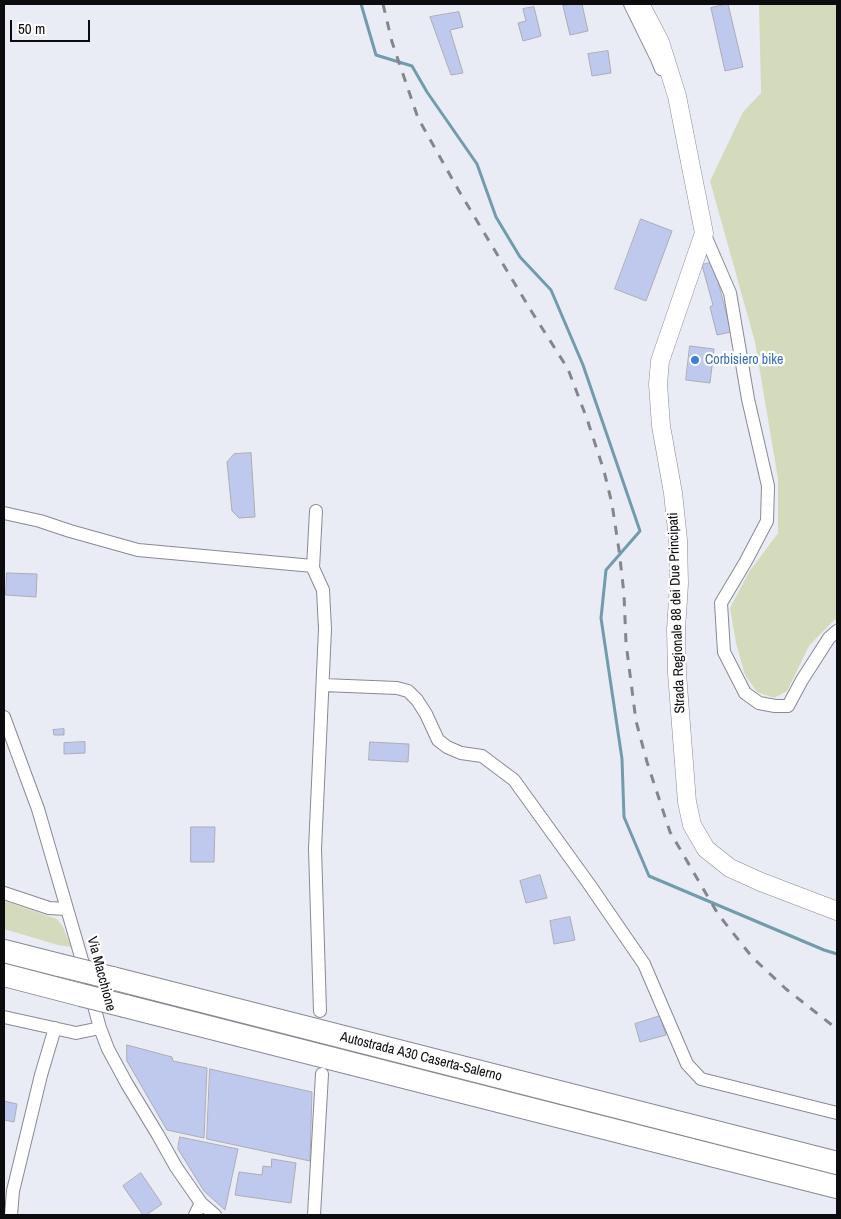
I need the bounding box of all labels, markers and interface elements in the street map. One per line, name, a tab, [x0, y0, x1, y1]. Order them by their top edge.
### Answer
scale bar	[12, 10, 92, 42]
text: 50 m	[18, 18, 45, 39]
place label: Corbisiero bike	[705, 352, 783, 368]
marker: Corbisiero bike	[689, 354, 701, 366]
street label: Strada Regionale 88 dei Due Principati	[665, 512, 689, 714]
street label: Via Macchione	[83, 935, 119, 1013]
street label: Autostrada A30 Caserta-Salerno	[338, 1029, 504, 1085]

